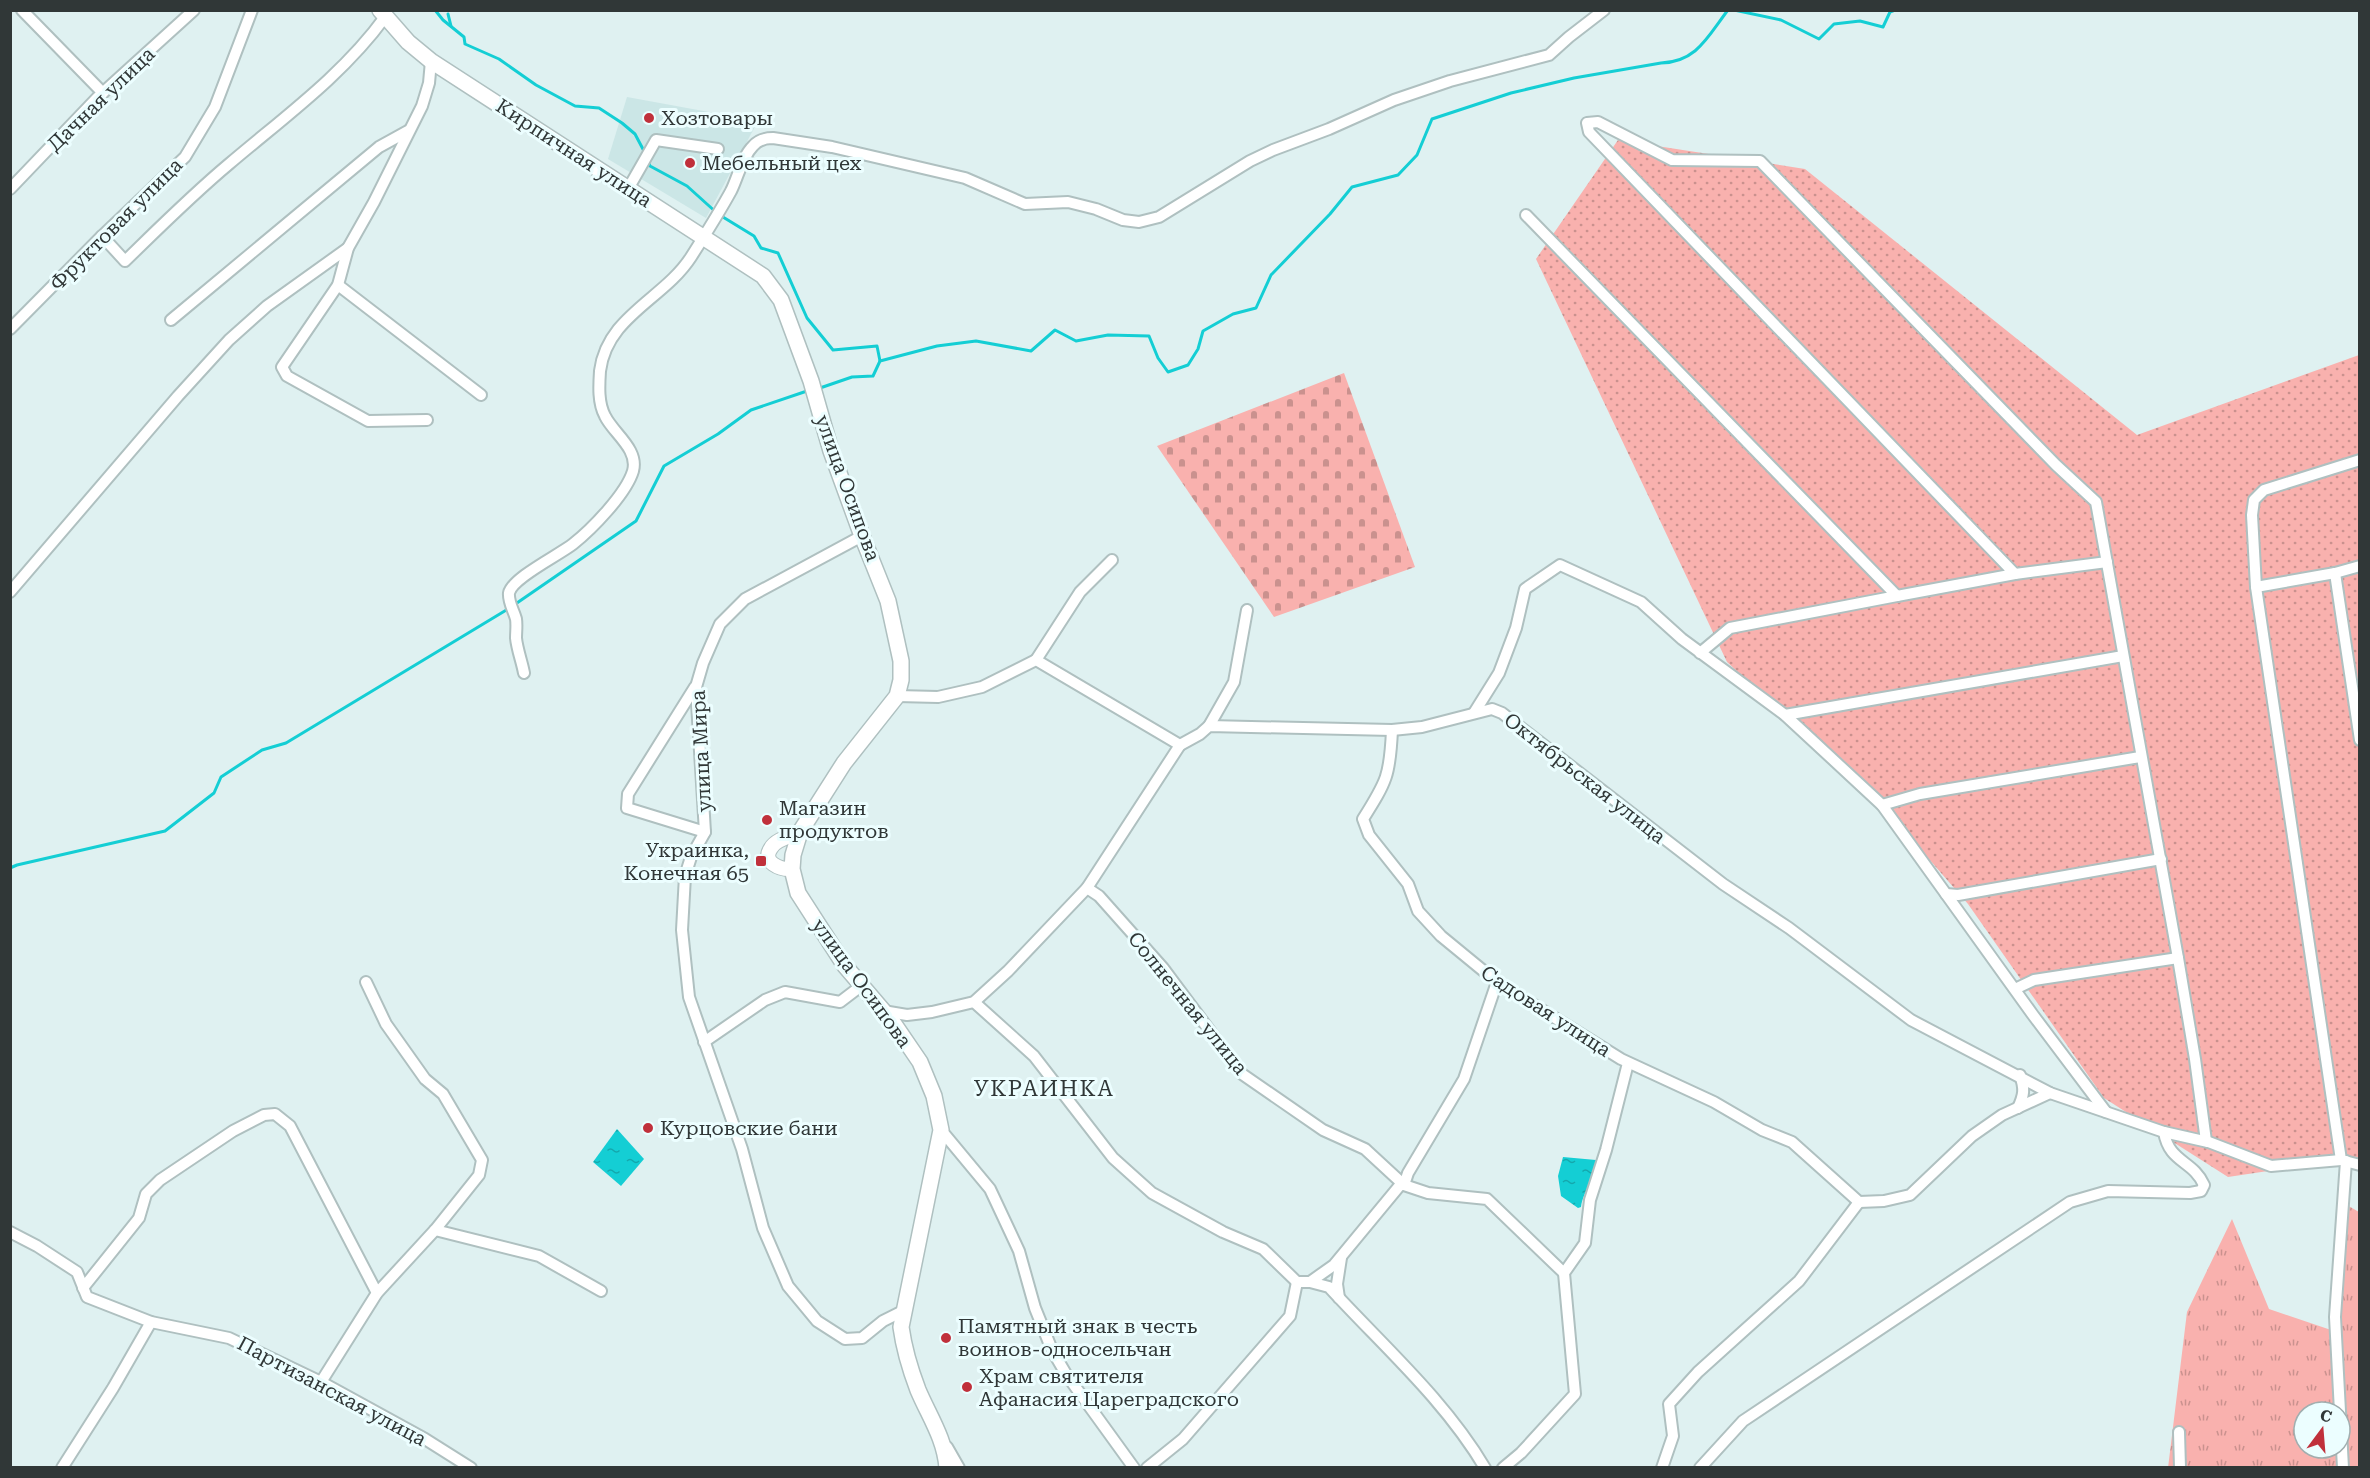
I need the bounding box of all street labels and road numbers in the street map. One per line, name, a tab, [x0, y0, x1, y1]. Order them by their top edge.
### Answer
street label: Дачная улица	[42, 42, 160, 156]
street label: Кирпичная улица	[492, 94, 657, 212]
street label: Фруктовая улица	[45, 153, 187, 295]
street label: улица Осипова	[810, 412, 886, 565]
street label: улица Мира	[686, 689, 716, 813]
street label: Октябрьская улица	[1499, 707, 1671, 849]
street label: улица Осипова	[807, 914, 917, 1052]
street label: Солнечная улица	[1123, 927, 1253, 1079]
street label: Садовая улица	[1477, 960, 1615, 1062]
street label: Партизанская улица	[234, 1331, 431, 1451]

